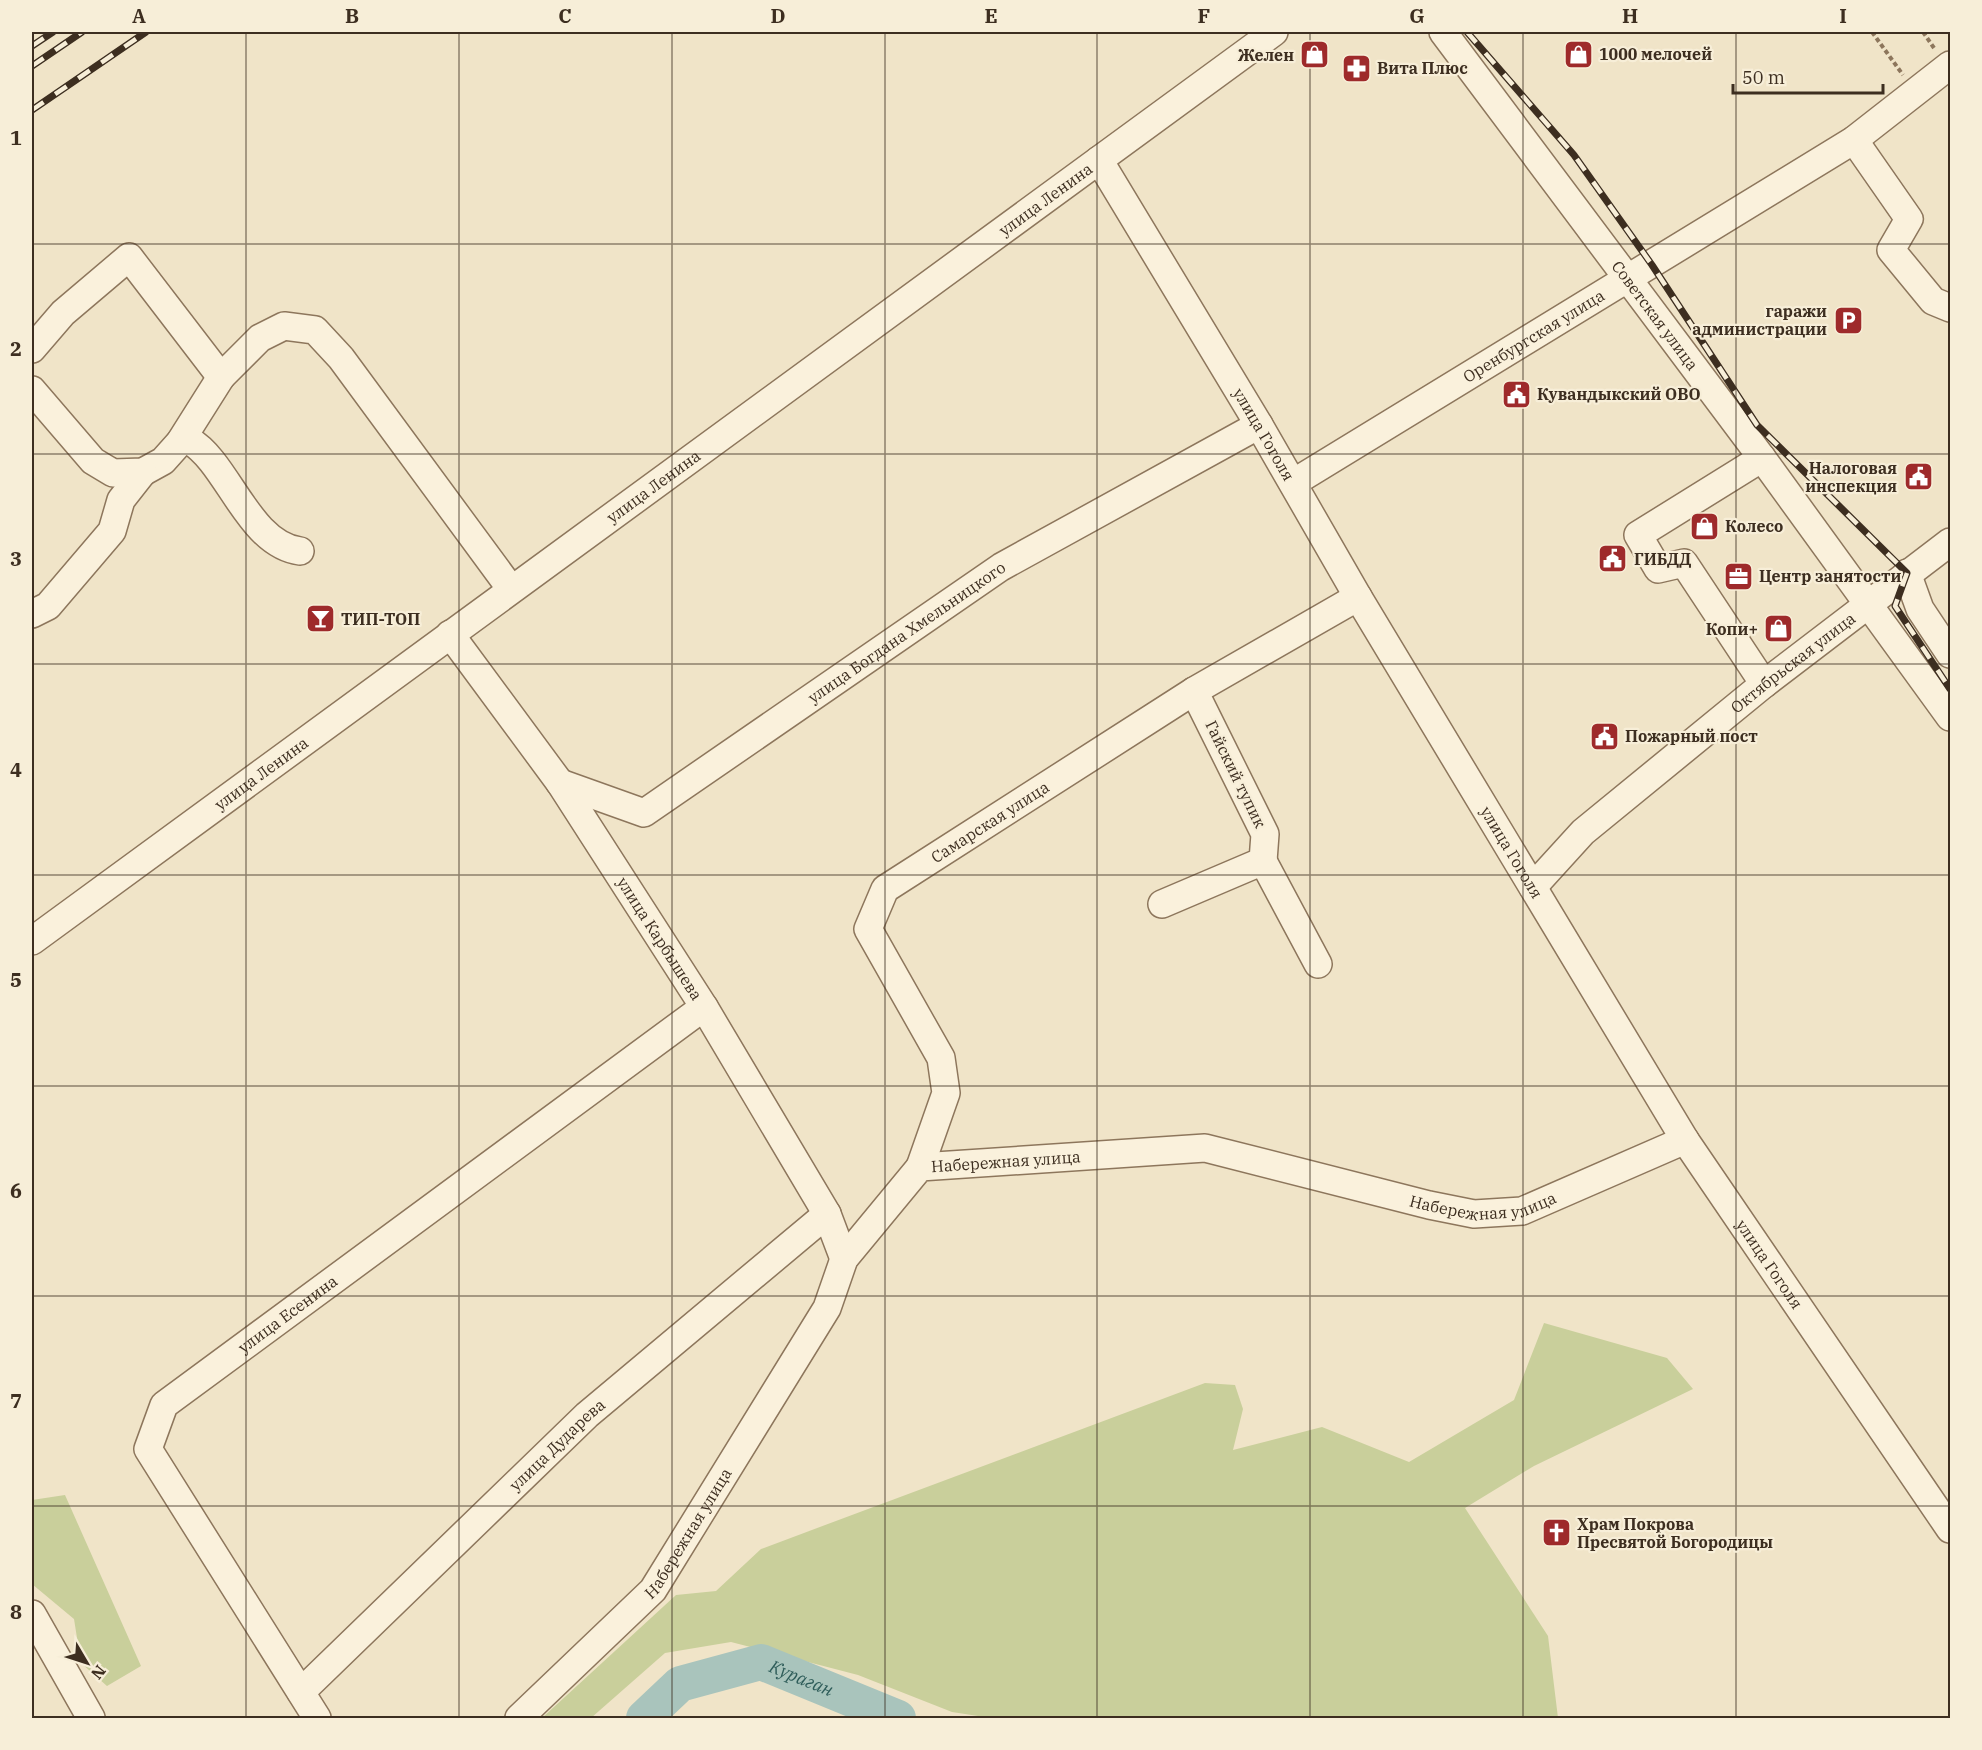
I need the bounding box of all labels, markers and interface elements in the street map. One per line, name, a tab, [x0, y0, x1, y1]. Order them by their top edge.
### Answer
text: A	[132, 2, 146, 29]
text: B	[345, 2, 359, 29]
text: C	[558, 2, 572, 29]
text: D	[770, 2, 786, 29]
text: E	[984, 2, 998, 29]
text: F	[1198, 2, 1210, 29]
text: G	[1409, 2, 1425, 29]
text: H	[1622, 2, 1638, 29]
text: I	[1839, 2, 1847, 29]
shop icon: 1000 мелочей	[1562, 38, 1594, 70]
shop icon: Желен	[1299, 39, 1331, 71]
place label: 1000 мелочей	[1599, 44, 1712, 64]
place label: Желен	[1238, 45, 1294, 65]
pharmacy icon: Вита Плюс	[1340, 52, 1372, 84]
scale bar	[1733, 57, 1883, 95]
place label: Вита Плюс	[1377, 58, 1468, 78]
text: 50 m	[1742, 66, 1785, 89]
text: 1	[10, 124, 22, 151]
street label: улица Ленина	[995, 158, 1096, 240]
street label: Советская улица	[1608, 257, 1703, 374]
street label: Оренбургская улица	[1459, 285, 1608, 387]
place label: гаражи администрации	[1692, 301, 1827, 339]
parking icon: гаражи администрации	[1832, 304, 1864, 336]
text: 2	[10, 335, 22, 362]
public building icon: Кувандыкский ОВО	[1500, 378, 1532, 410]
street label: улица Гоголя	[1229, 384, 1299, 484]
place label: Кувандыкский ОВО	[1537, 384, 1701, 404]
street label: улица Ленина	[603, 445, 704, 527]
place label: Налоговая инспекция	[1805, 458, 1897, 496]
public building icon: Налоговая инспекция	[1902, 461, 1934, 493]
shop icon: Колесо	[1688, 510, 1720, 542]
place label: Колесо	[1725, 516, 1783, 536]
public building icon: ГИБДД	[1597, 543, 1629, 575]
text: 3	[10, 545, 22, 572]
place label: ГИБДД	[1634, 549, 1691, 569]
street label: улица Богдана Хмельницкого	[804, 557, 1009, 707]
office icon: Центр занятости	[1722, 560, 1754, 592]
place label: Центр занятости	[1759, 566, 1902, 586]
bar icon: ТИП-ТОП	[304, 603, 336, 635]
street label: Октябрьская улица	[1726, 608, 1859, 717]
place label: ТИП-ТОП	[341, 609, 420, 629]
shop icon: Копи+	[1763, 613, 1795, 645]
place label: Копи+	[1706, 619, 1758, 639]
street label: Гайский тупик	[1201, 717, 1271, 832]
public building icon: Пожарный пост	[1588, 720, 1620, 752]
place label: Пожарный пост	[1625, 726, 1758, 746]
street label: улица Ленина	[210, 732, 312, 814]
text: 4	[10, 756, 22, 783]
street label: Самарская улица	[927, 776, 1053, 867]
street label: улица Гоголя	[1476, 803, 1547, 902]
street label: улица Карбышева	[613, 873, 707, 1004]
text: 5	[10, 966, 22, 993]
street label: Набережная улица	[931, 1146, 1082, 1176]
text: 6	[10, 1177, 22, 1204]
street label: Набережная улица	[1408, 1187, 1559, 1225]
street label: улица Гоголя	[1732, 1215, 1807, 1313]
street label: улица Есенина	[234, 1271, 341, 1357]
text: 7	[10, 1387, 22, 1414]
street label: улица Дударева	[505, 1394, 609, 1495]
street label: Набережная улица	[640, 1464, 736, 1603]
place label: Храм Покрова Пресвятой Богородицы	[1577, 1514, 1773, 1552]
church icon: Храм Покрова Пресвятой Богородицы	[1540, 1517, 1572, 1549]
text: 8	[10, 1598, 22, 1625]
north arrow	[57, 1633, 117, 1693]
water label: Кураган	[765, 1654, 838, 1702]
text: N	[87, 1661, 110, 1684]

